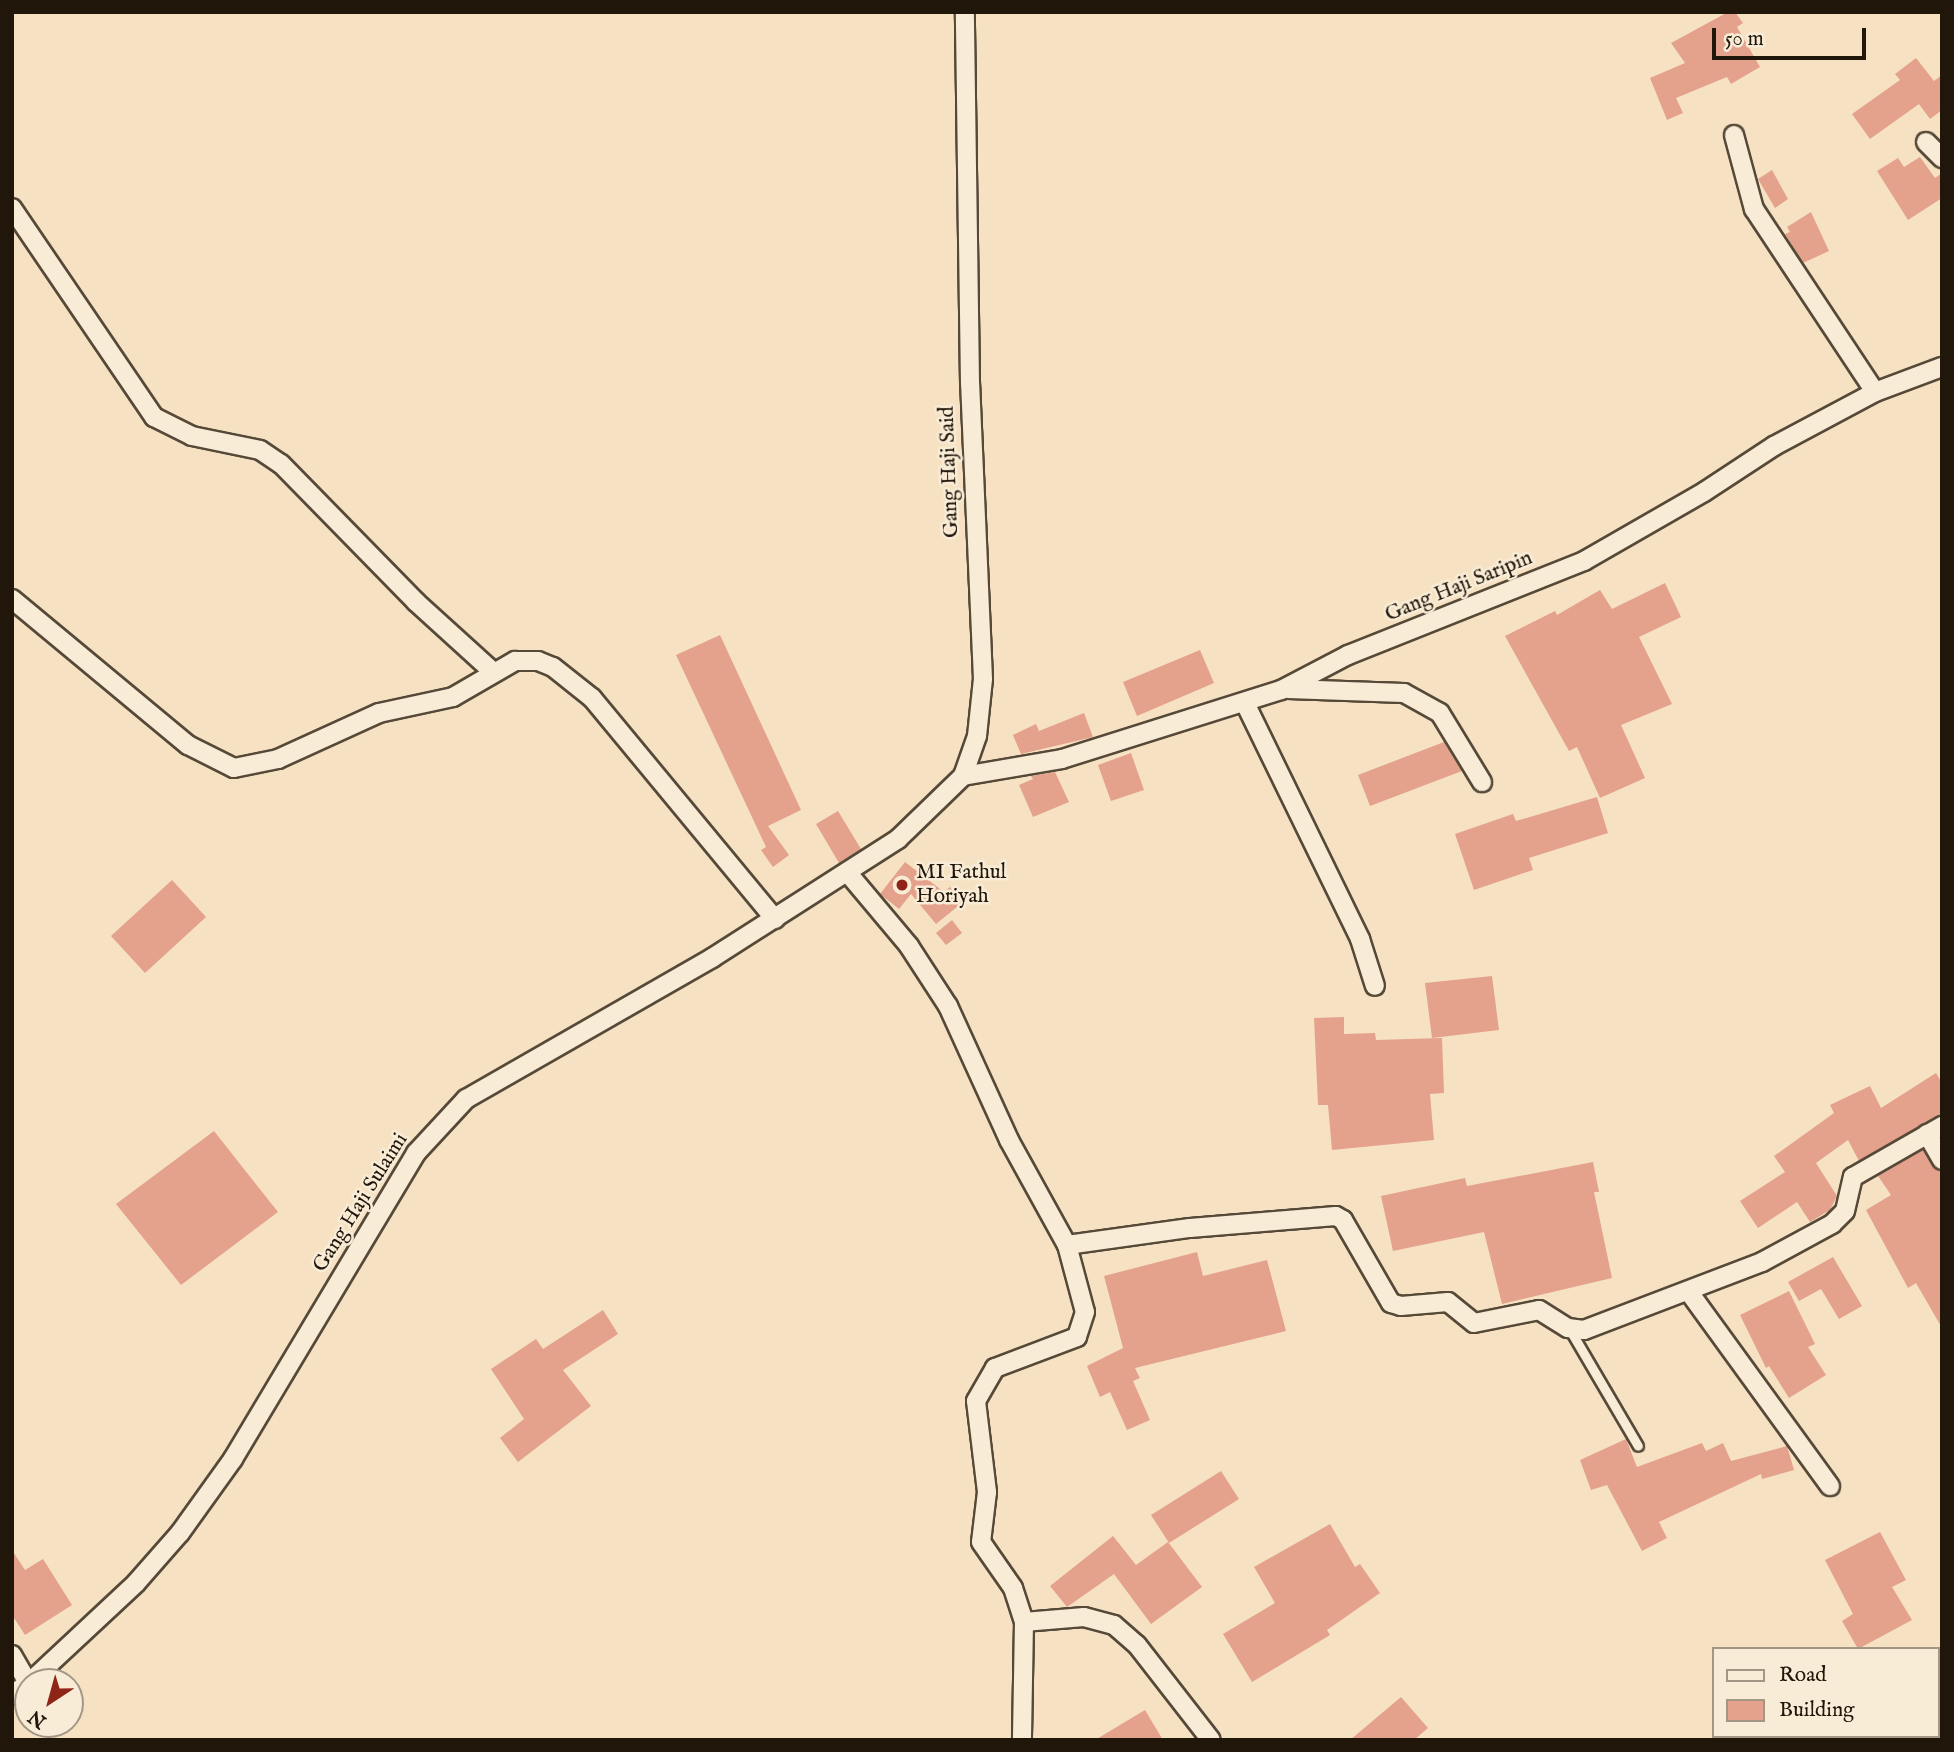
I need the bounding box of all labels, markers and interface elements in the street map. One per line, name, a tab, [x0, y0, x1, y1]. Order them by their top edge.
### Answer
scale bar	[1716, 14, 1870, 58]
text: 50 m	[1725, 26, 1764, 53]
street label: Gang Haji Said	[935, 406, 965, 538]
street label: Gang Haji Saripin	[1382, 546, 1536, 628]
place label: MI Fathul Horiyah	[916, 860, 1006, 910]
marker: MI Fathul Horiyah	[894, 877, 910, 893]
street label: Gang Haji Sulaimi	[308, 1129, 414, 1277]
legend	[1713, 1647, 1940, 1738]
text: Road	[1779, 1662, 1826, 1689]
north arrow	[14, 1668, 84, 1738]
text: Building	[1779, 1697, 1854, 1724]
text: N	[24, 1704, 52, 1733]

